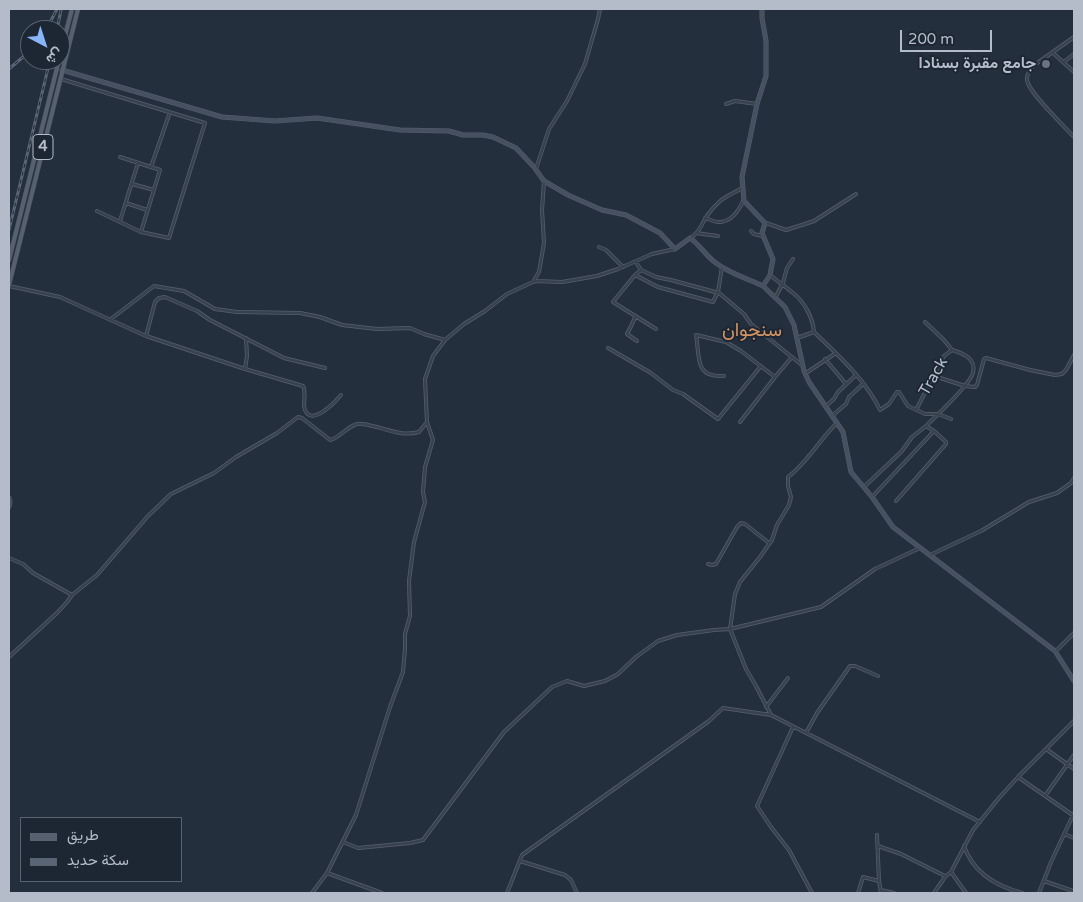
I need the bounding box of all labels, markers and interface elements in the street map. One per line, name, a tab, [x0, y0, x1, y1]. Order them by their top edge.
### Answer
north arrow	[20, 20, 70, 70]
scale bar	[903, 20, 996, 52]
text: 200 m	[908, 30, 954, 48]
text: ش	[42, 44, 66, 68]
place label: جامع مقبرة بسنادا	[919, 54, 1036, 74]
marker: جامع مقبرة بسنادا	[1040, 58, 1052, 70]
road number: 4	[33, 134, 53, 160]
district label: سنجوان	[722, 320, 782, 342]
street label: Track	[915, 354, 953, 400]
legend	[20, 817, 182, 882]
text: طريق	[67, 826, 99, 844]
text: سكة حديد	[67, 851, 129, 869]

